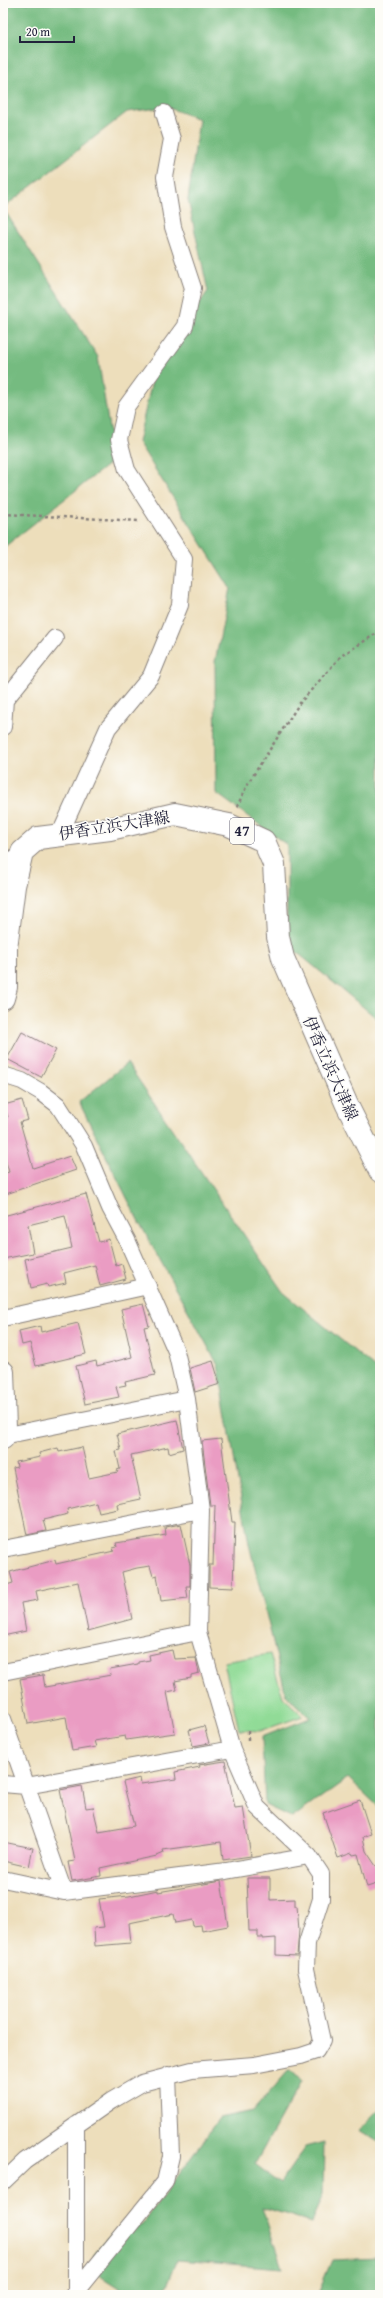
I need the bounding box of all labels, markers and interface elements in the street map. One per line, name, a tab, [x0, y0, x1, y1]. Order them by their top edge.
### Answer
scale bar	[20, 18, 74, 44]
text: 20 m	[26, 23, 50, 40]
street label: 伊香立浜大津線	[57, 804, 171, 846]
road number: 47	[230, 818, 254, 844]
street label: 伊香立浜大津線	[297, 1012, 365, 1124]

